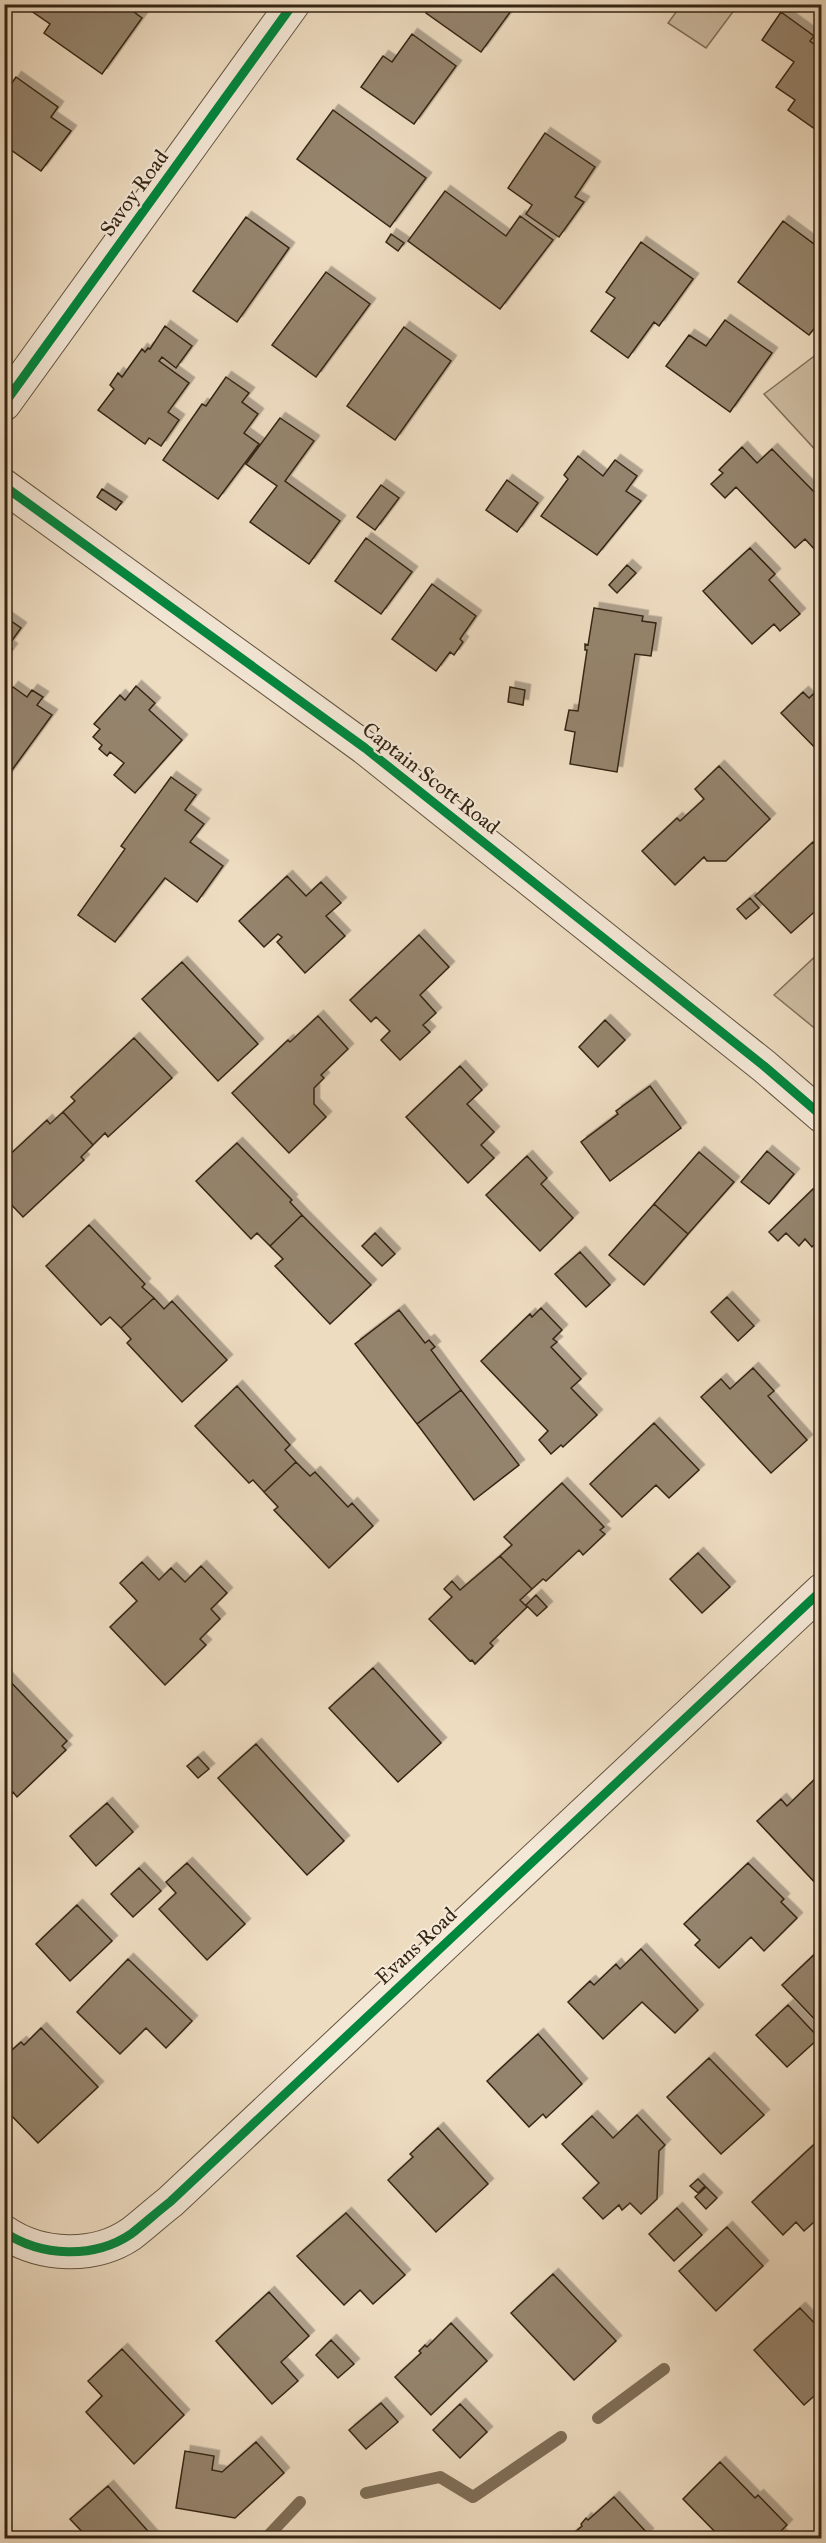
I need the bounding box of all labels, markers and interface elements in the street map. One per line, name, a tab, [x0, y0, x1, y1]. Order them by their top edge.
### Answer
street label: Savoy Road	[94, 144, 174, 241]
street label: Captain Scott Road	[357, 716, 505, 840]
street label: Evans Road	[370, 1901, 462, 1990]

